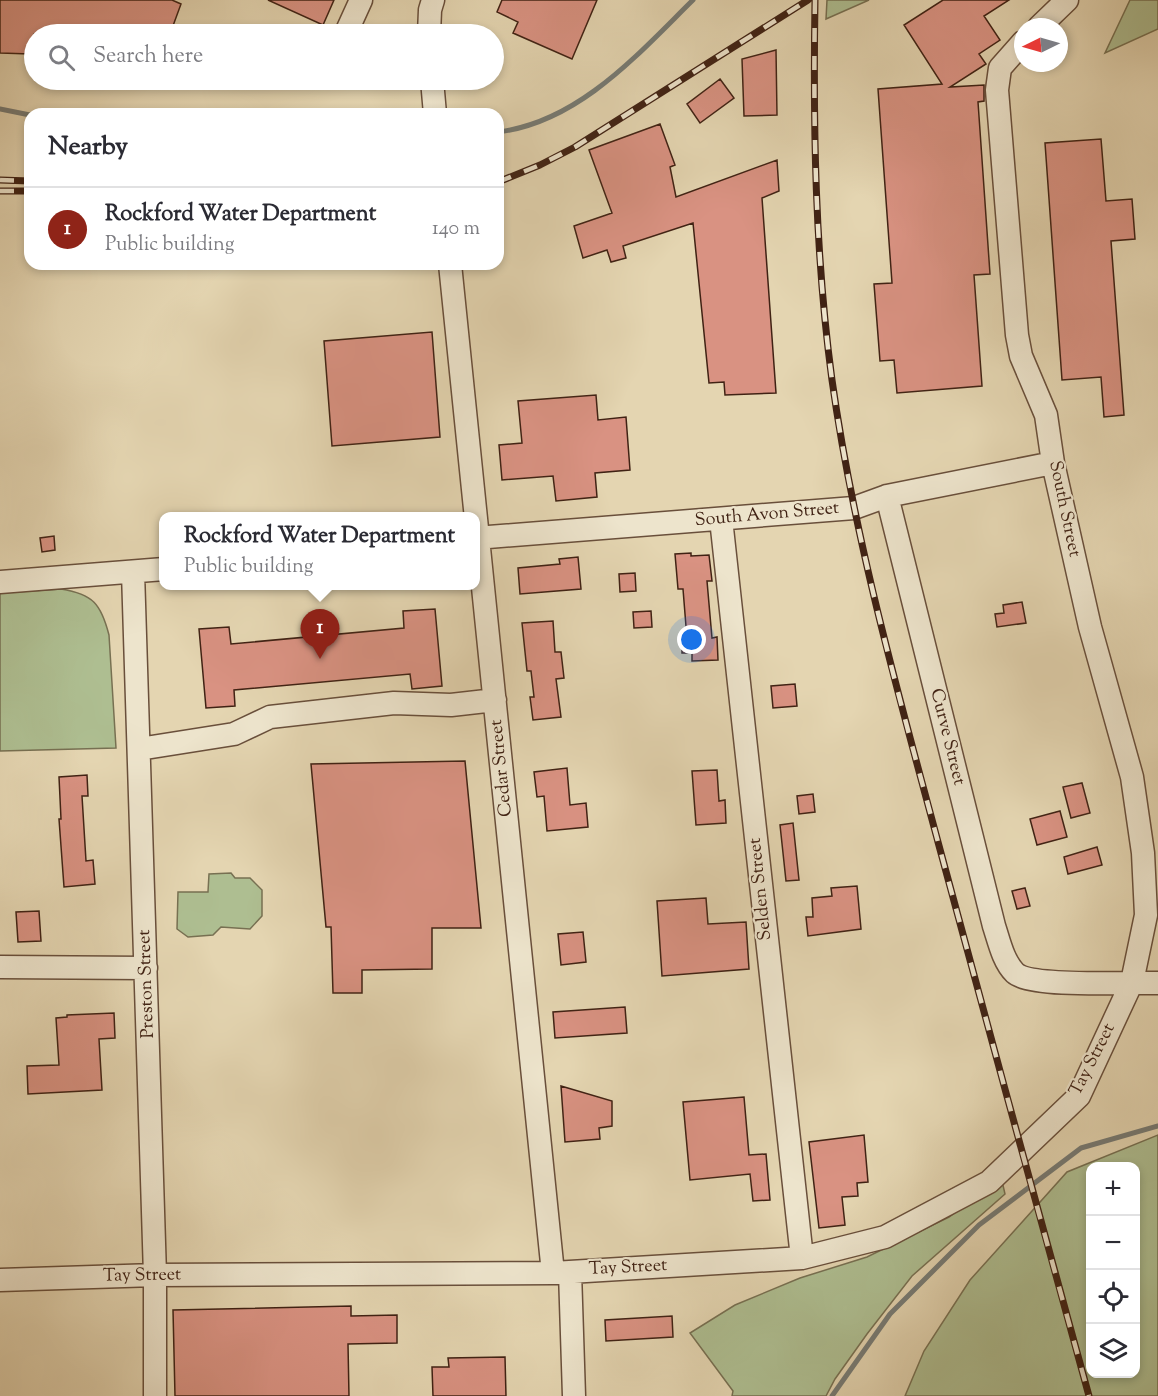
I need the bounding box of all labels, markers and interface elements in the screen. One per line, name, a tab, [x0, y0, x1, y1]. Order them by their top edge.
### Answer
north arrow	[1014, 18, 1068, 72]
search box	[24, 24, 504, 90]
icon: search	[45, 41, 78, 74]
text: Search here	[93, 41, 203, 73]
text: Nearby	[48, 129, 128, 166]
text: Rockford Water Department	[105, 199, 376, 231]
text: 1	[64, 215, 71, 244]
text: 140 m	[432, 215, 480, 244]
text: Public building	[105, 231, 235, 260]
street label: South Street	[1041, 458, 1087, 560]
street label: South Avon Street	[694, 496, 840, 534]
popup	[159, 512, 480, 590]
text: Rockford Water Department	[184, 521, 455, 553]
text: Public building	[184, 553, 313, 582]
pin: 1	[300, 610, 340, 659]
your location	[677, 625, 706, 654]
street label: Curve Street	[922, 686, 972, 788]
street label: Cedar Street	[484, 718, 520, 818]
street label: Selden Street	[743, 836, 779, 942]
street label: Preston Street	[132, 929, 162, 1039]
street label: Tay Street	[1064, 1019, 1122, 1101]
map controls	[1086, 1162, 1140, 1378]
button: +	[1086, 1162, 1140, 1216]
button: −	[1086, 1216, 1140, 1270]
street label: Tay Street	[588, 1253, 668, 1283]
street label: Tay Street	[103, 1262, 181, 1290]
button: locate	[1086, 1270, 1140, 1324]
button: layers	[1086, 1324, 1140, 1378]

